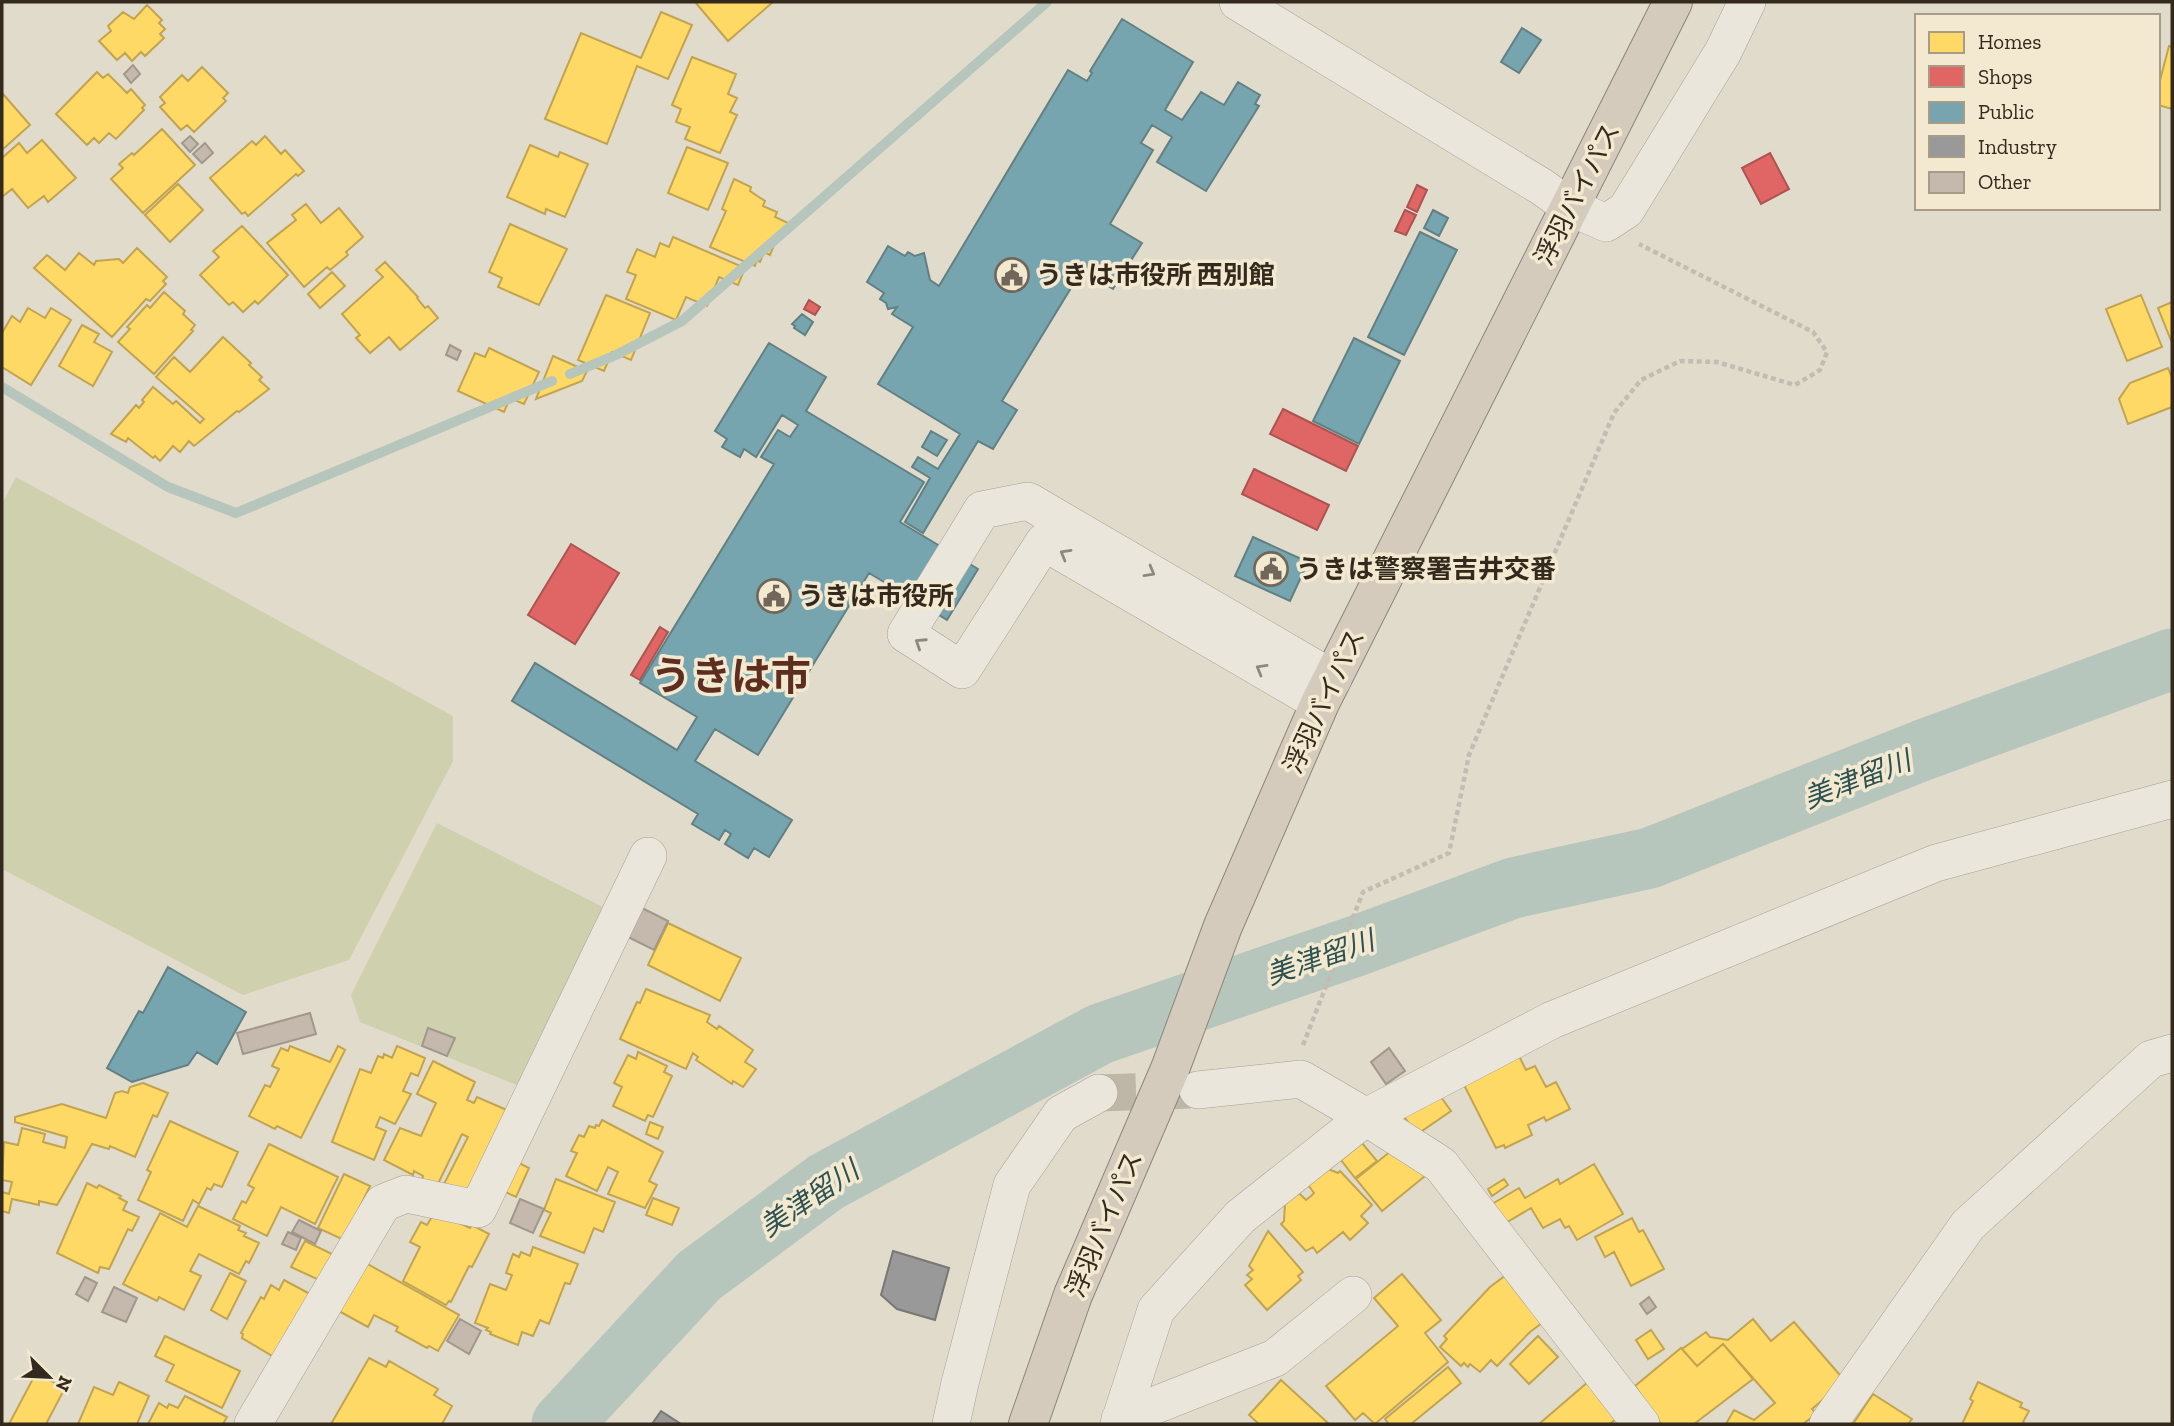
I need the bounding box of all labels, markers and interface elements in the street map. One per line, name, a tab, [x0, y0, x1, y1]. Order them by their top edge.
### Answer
legend	[1915, 14, 2160, 210]
text: Homes	[1978, 29, 2041, 54]
text: Shops	[1978, 64, 2032, 89]
text: Public	[1978, 99, 2034, 124]
street label: 浮羽バイパス	[1527, 117, 1627, 271]
text: Industry	[1978, 134, 2057, 159]
text: Other	[1978, 169, 2032, 194]
public building icon: うきは市役所 西別館	[993, 256, 1031, 294]
place label: うきは市役所 西別館	[1036, 259, 1275, 291]
one-way arrow	[1060, 549, 1073, 562]
public building icon: うきは警察署吉井交番	[1252, 550, 1290, 588]
place label: うきは警察署吉井交番	[1296, 553, 1556, 585]
one-way arrow	[1143, 564, 1156, 577]
public building icon: うきは市役所	[755, 577, 793, 615]
place label: うきは市役所	[798, 580, 954, 612]
street label: 浮羽バイパス	[1277, 624, 1371, 778]
one-way arrow	[914, 638, 927, 651]
district label: うきは市	[651, 652, 811, 700]
one-way arrow	[1256, 664, 1269, 677]
water label: 美津留川	[1799, 743, 1918, 815]
water label: 美津留川	[1262, 923, 1381, 991]
street label: 浮羽バイパス	[1059, 1146, 1149, 1302]
water label: 美津留川	[754, 1152, 867, 1243]
north arrow	[14, 1342, 84, 1412]
text: N	[51, 1372, 78, 1395]

